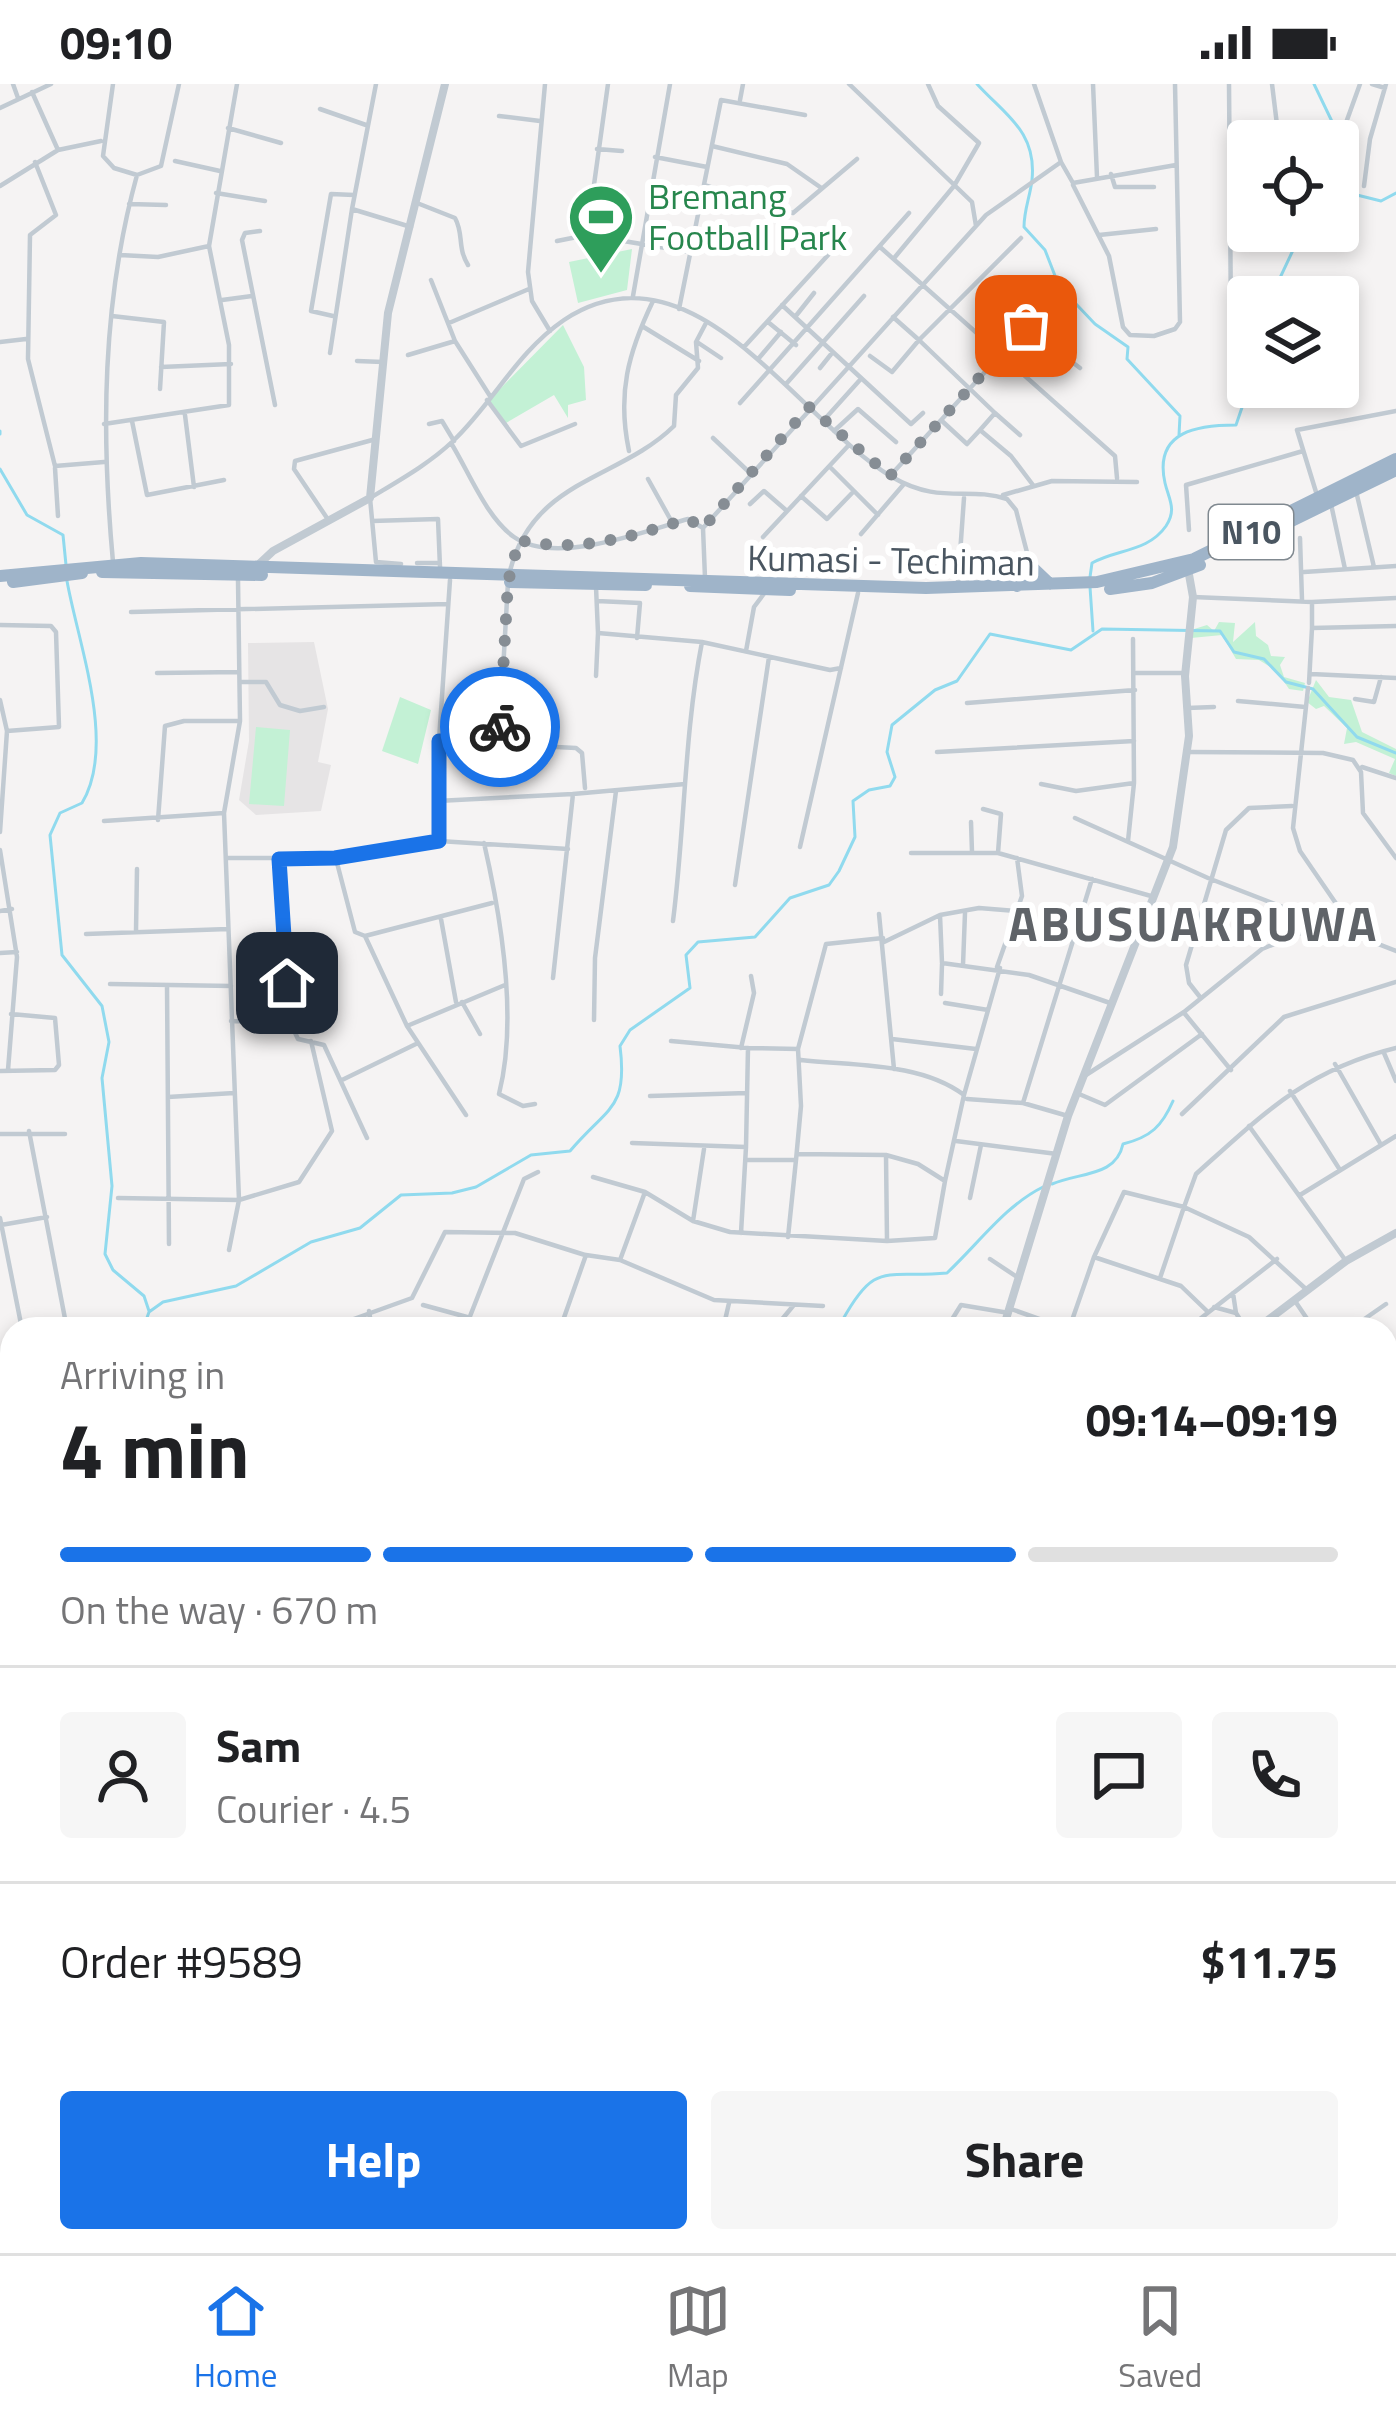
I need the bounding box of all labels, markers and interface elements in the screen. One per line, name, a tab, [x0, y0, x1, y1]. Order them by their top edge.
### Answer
text: 09:10	[60, 8, 172, 76]
map controls	[1227, 120, 1359, 408]
button: locate	[1227, 120, 1359, 252]
place label: Bremang Football Park	[648, 168, 847, 264]
sports icon: Bremang Football Park	[566, 182, 636, 276]
pin	[975, 275, 1077, 377]
button: layers	[1227, 276, 1359, 408]
icon: bag	[993, 293, 1059, 359]
road number: N10	[1209, 505, 1293, 559]
street label: Kumasi - Techiman	[747, 529, 1035, 590]
courier	[440, 667, 560, 787]
icon: bike	[467, 694, 533, 760]
district label: ABUSUAKRUWA	[1009, 887, 1379, 960]
pin	[236, 932, 338, 1034]
icon: home	[254, 950, 320, 1016]
text: Arriving in	[60, 1345, 225, 1404]
text: 09:14–09:19	[1086, 1385, 1338, 1453]
text: 4 min	[60, 1390, 250, 1508]
text: On the way · 670 m	[60, 1580, 378, 1639]
text: Sam	[216, 1711, 301, 1779]
button: person	[60, 1712, 186, 1838]
button: chat	[1056, 1712, 1182, 1838]
button: phone	[1212, 1712, 1338, 1838]
text: Courier · 4.5	[216, 1779, 411, 1838]
text: Order #9589	[60, 1927, 303, 1995]
text: $11.75	[1200, 1927, 1338, 1995]
button: Help	[60, 2091, 687, 2229]
button: Share	[711, 2091, 1338, 2229]
tab: Home	[194, 2278, 278, 2400]
tab: Map	[665, 2278, 731, 2400]
tab: Saved	[1118, 2278, 1202, 2400]

